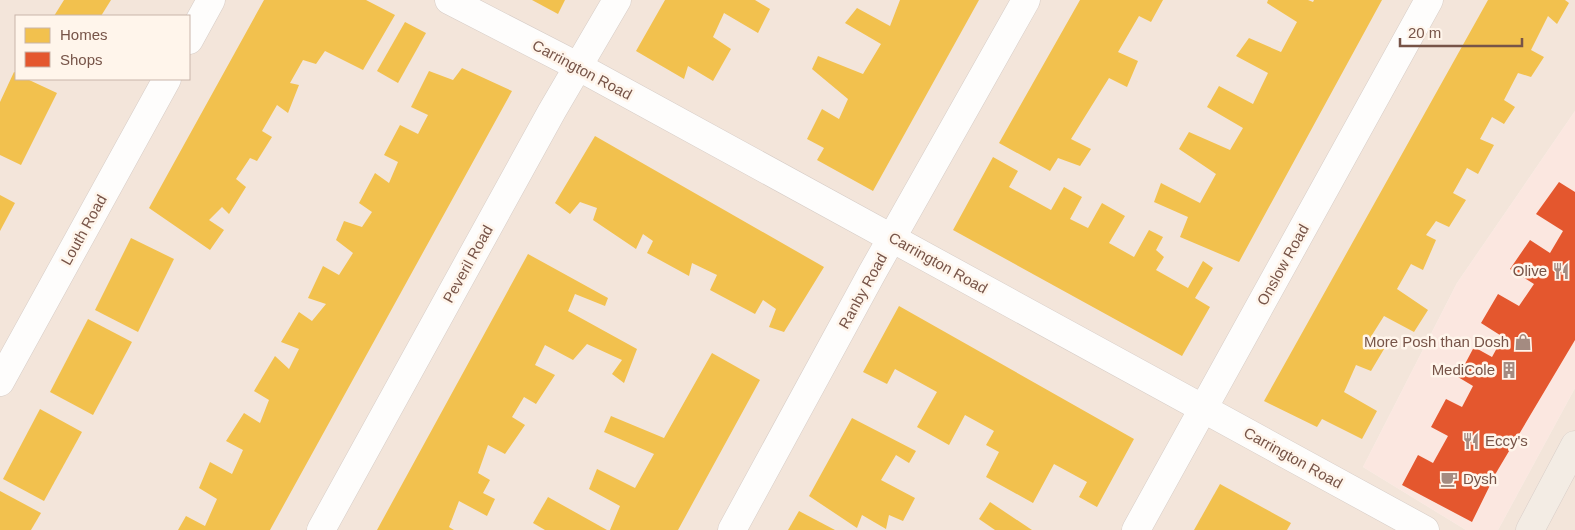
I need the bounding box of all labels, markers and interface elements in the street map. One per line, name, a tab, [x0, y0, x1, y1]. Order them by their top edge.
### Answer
legend	[15, 15, 190, 80]
scale bar	[1400, 15, 1522, 47]
text: 20 m	[1408, 24, 1441, 41]
text: Homes	[60, 26, 108, 43]
street label: Carrington Road	[530, 36, 635, 103]
text: Shops	[60, 51, 103, 68]
street label: Louth Road	[57, 192, 110, 268]
street label: Onslow Road	[1253, 221, 1312, 308]
street label: Peveril Road	[439, 222, 496, 305]
street label: Carrington Road	[886, 228, 990, 297]
street label: Ranby Road	[835, 250, 890, 331]
restaurant icon: Olive	[1551, 261, 1571, 281]
place label: Olive	[1513, 262, 1547, 279]
shop icon: More Posh than Dosh	[1513, 332, 1533, 352]
place label: More Posh than Dosh	[1364, 333, 1509, 350]
building icon: MediCole	[1499, 360, 1519, 380]
place label: MediCole	[1432, 361, 1495, 378]
street label: Carrington Road	[1241, 423, 1345, 492]
restaurant icon: Eccy's	[1461, 431, 1481, 451]
place label: Eccy's	[1485, 432, 1528, 449]
cafe icon: Dysh	[1439, 469, 1459, 489]
place label: Dysh	[1463, 470, 1497, 487]

